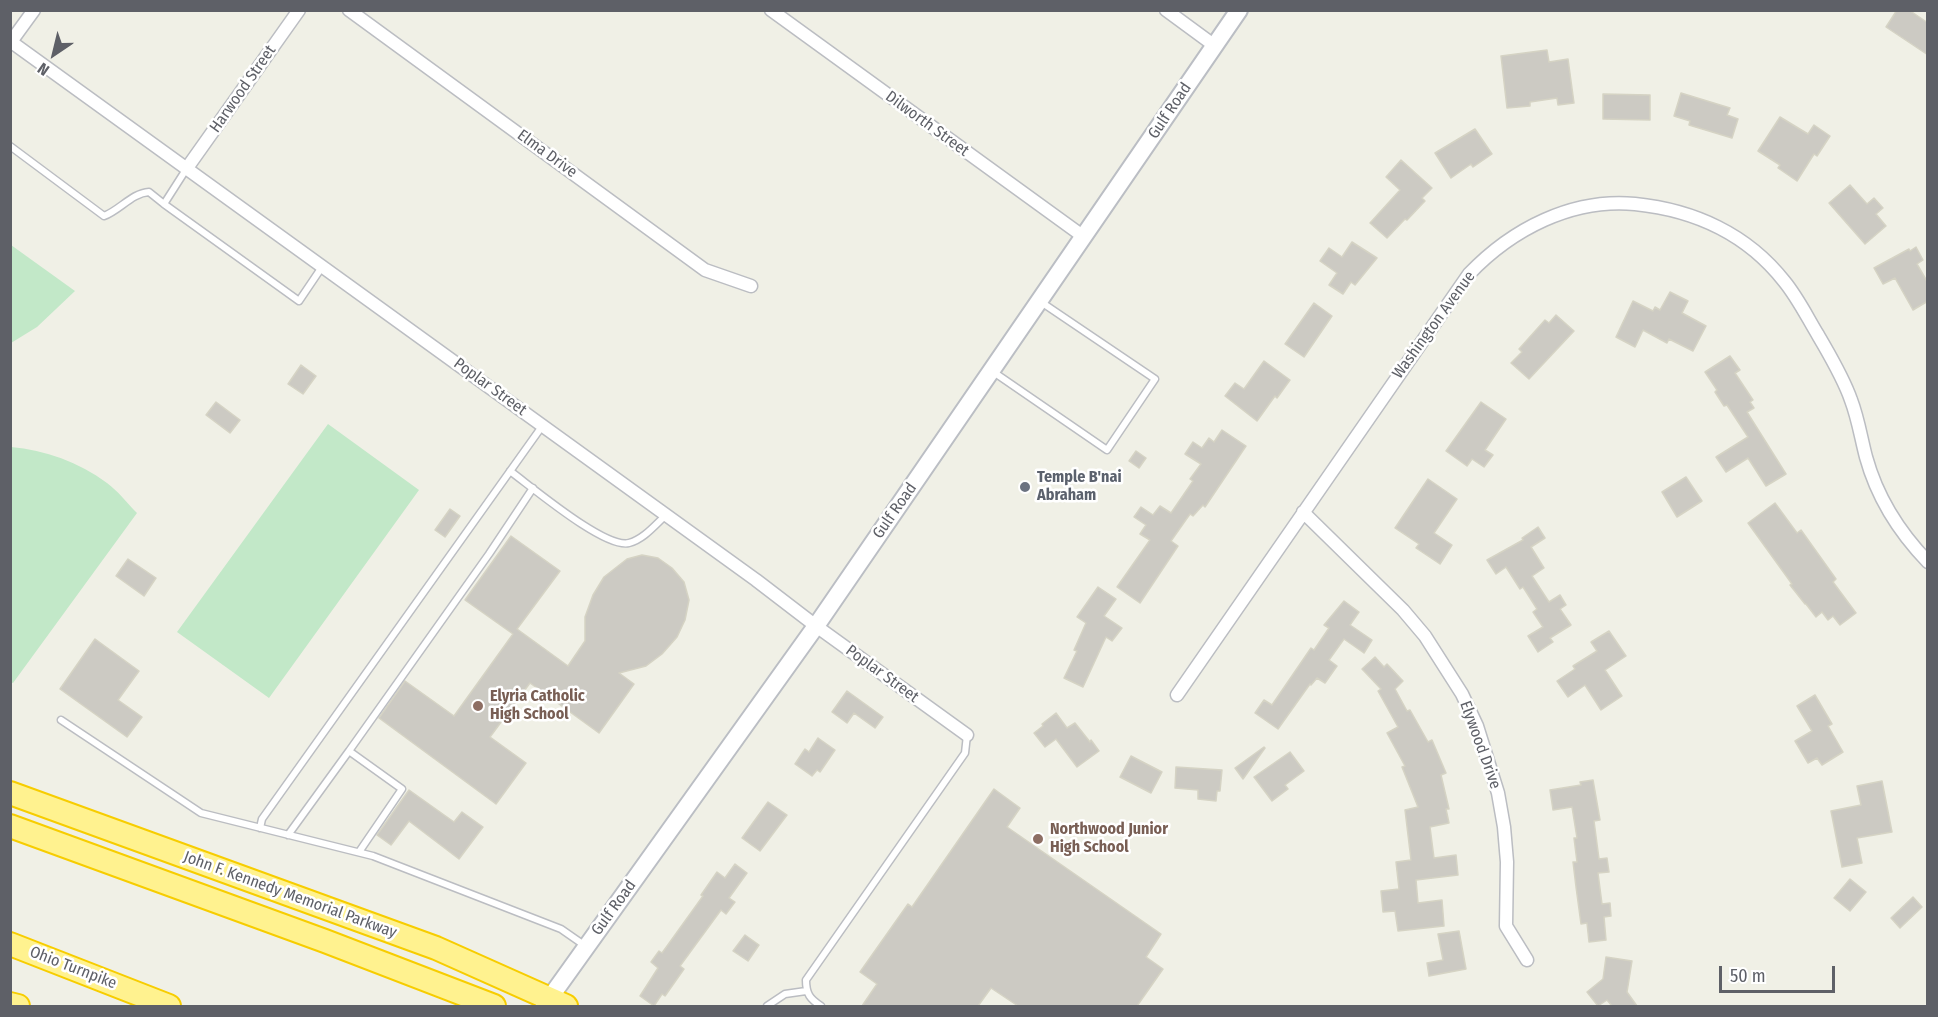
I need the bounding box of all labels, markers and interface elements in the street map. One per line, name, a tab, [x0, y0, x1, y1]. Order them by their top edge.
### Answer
north arrow	[24, 24, 84, 84]
street label: Harwood Street	[206, 42, 280, 136]
text: N	[34, 59, 53, 80]
street label: Gulf Road	[1144, 79, 1196, 143]
street label: Dilworth Street	[881, 87, 973, 161]
street label: Elma Drive	[513, 126, 581, 182]
street label: Washington Avenue	[1389, 268, 1479, 382]
street label: Poplar Street	[450, 354, 530, 420]
place label: Temple B'nai Abraham	[1037, 468, 1122, 506]
street label: Gulf Road	[869, 479, 921, 543]
marker: Temple B'nai Abraham	[1018, 480, 1032, 494]
street label: Poplar Street	[842, 641, 922, 707]
place label: Elyria Catholic High School	[490, 687, 585, 725]
street label: Elywood Drive	[1455, 698, 1505, 792]
marker: Elyria Catholic High School	[471, 699, 485, 713]
place label: Northwood Junior High School	[1050, 820, 1168, 858]
marker: Northwood Junior High School	[1031, 832, 1045, 846]
street label: John F. Kennedy Memorial Parkway	[181, 847, 399, 943]
street label: Gulf Road	[588, 877, 640, 939]
street label: Ohio Turnpike	[27, 943, 119, 993]
scale bar	[1722, 954, 1838, 992]
text: 50 m	[1730, 965, 1766, 987]

